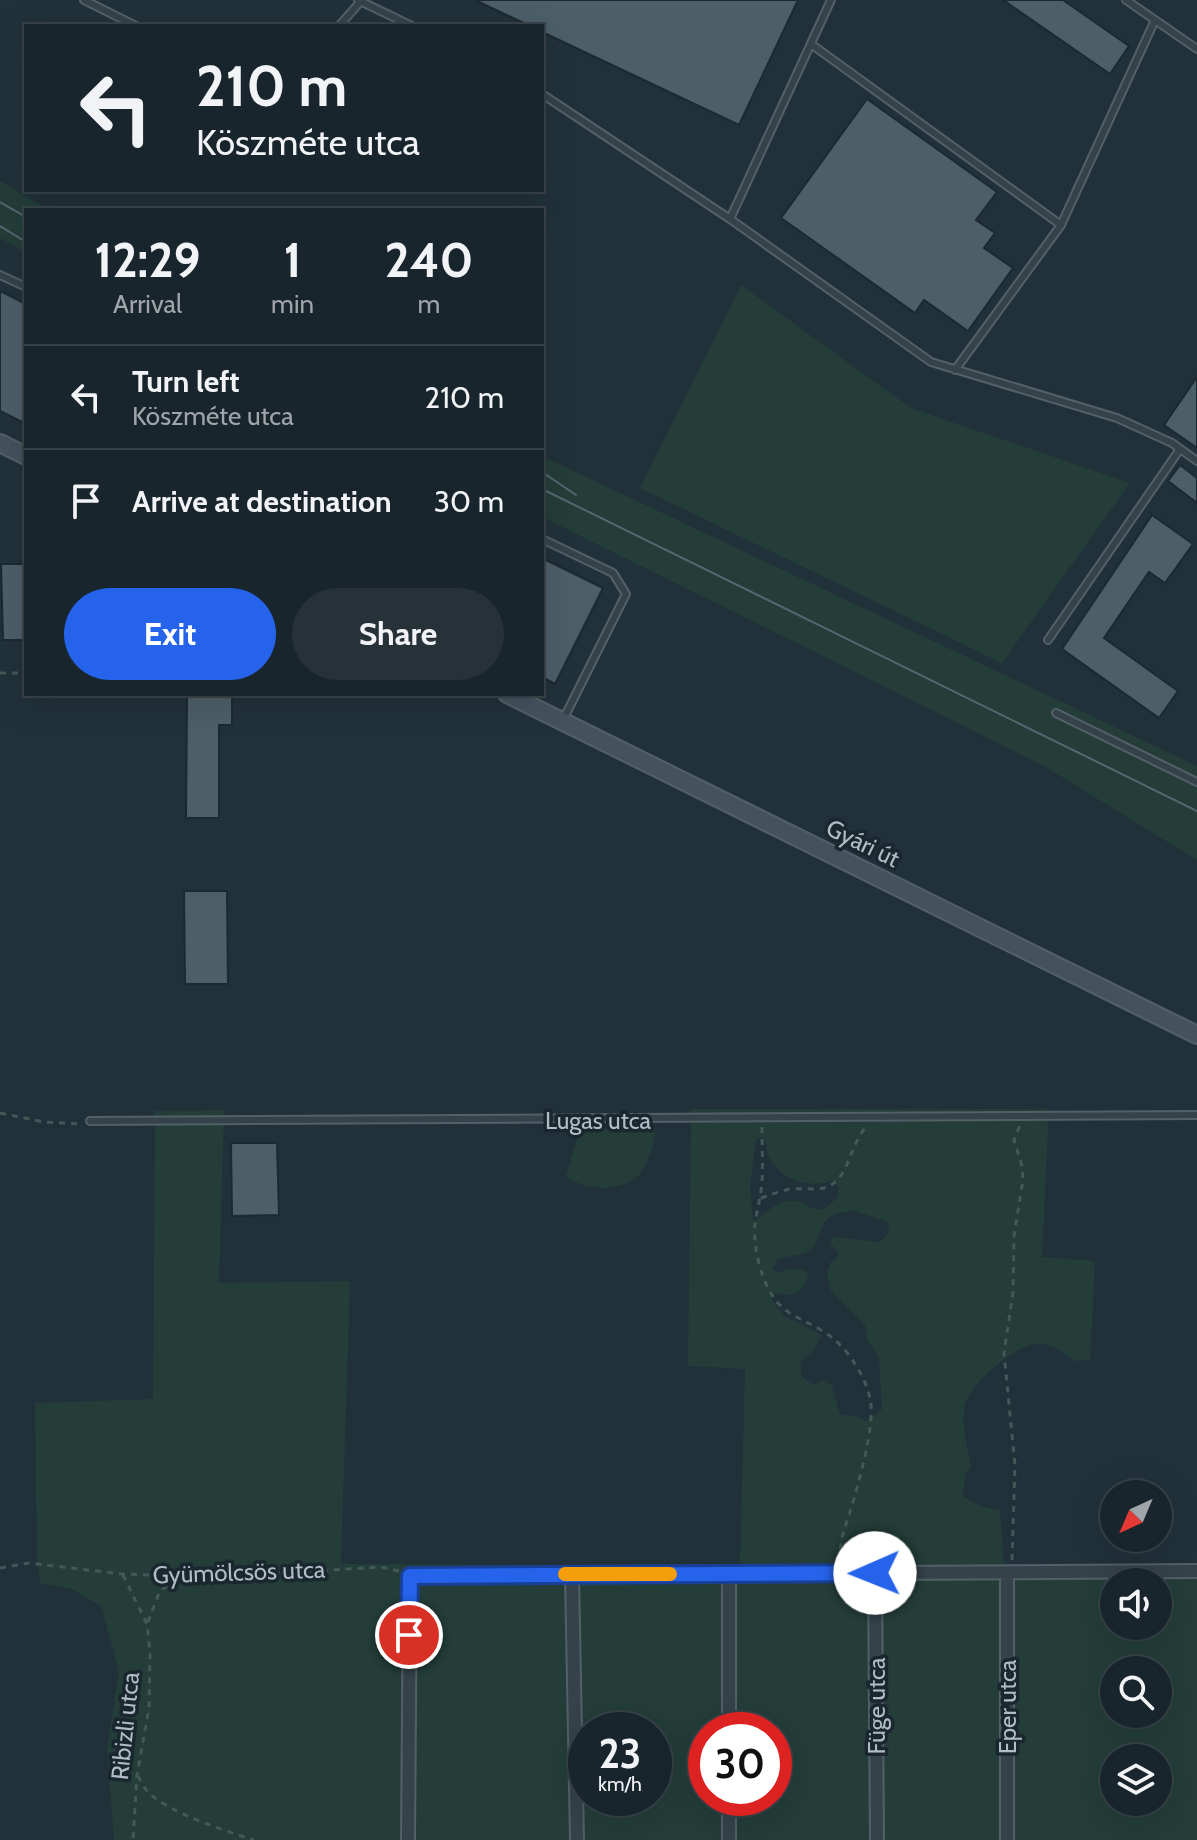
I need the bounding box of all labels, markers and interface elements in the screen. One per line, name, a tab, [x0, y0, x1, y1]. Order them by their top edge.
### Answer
text: 210 m	[196, 52, 347, 120]
icon: left	[64, 56, 168, 160]
text: Köszméte utca	[196, 120, 420, 164]
text: 12:29	[94, 231, 201, 289]
text: 1	[284, 231, 301, 289]
text: 240	[384, 231, 474, 289]
text: Arrival	[113, 288, 182, 320]
text: min	[271, 288, 314, 320]
text: m	[418, 288, 440, 320]
text: Turn left	[132, 363, 240, 400]
icon: left	[64, 375, 108, 419]
text: 210 m	[424, 379, 504, 416]
text: Köszméte utca	[132, 400, 294, 432]
icon: arrive	[64, 479, 108, 523]
text: Arrive at destination	[132, 483, 392, 520]
text: 30 m	[434, 483, 504, 520]
button: Exit	[64, 588, 276, 680]
button: Share	[292, 588, 504, 680]
street label: Gyári út	[822, 813, 904, 873]
street label: Lugas utca	[545, 1106, 652, 1135]
north arrow	[1100, 1480, 1172, 1552]
map controls	[1100, 1480, 1172, 1816]
position arrow	[833, 1531, 917, 1615]
street label: Gyümölcsös utca	[152, 1554, 326, 1590]
button: sound	[1100, 1568, 1172, 1640]
pin	[375, 1601, 443, 1669]
icon: arrive	[387, 1613, 431, 1657]
button: search	[1100, 1656, 1172, 1728]
street label: Füge utca	[862, 1657, 891, 1754]
street label: Eper utca	[993, 1659, 1022, 1754]
street label: Ribizli utca	[105, 1670, 145, 1781]
speed limit sign: 30	[688, 1712, 792, 1816]
text: 23	[599, 1729, 641, 1778]
button: layers	[1100, 1744, 1172, 1816]
text: km/h	[598, 1772, 642, 1796]

